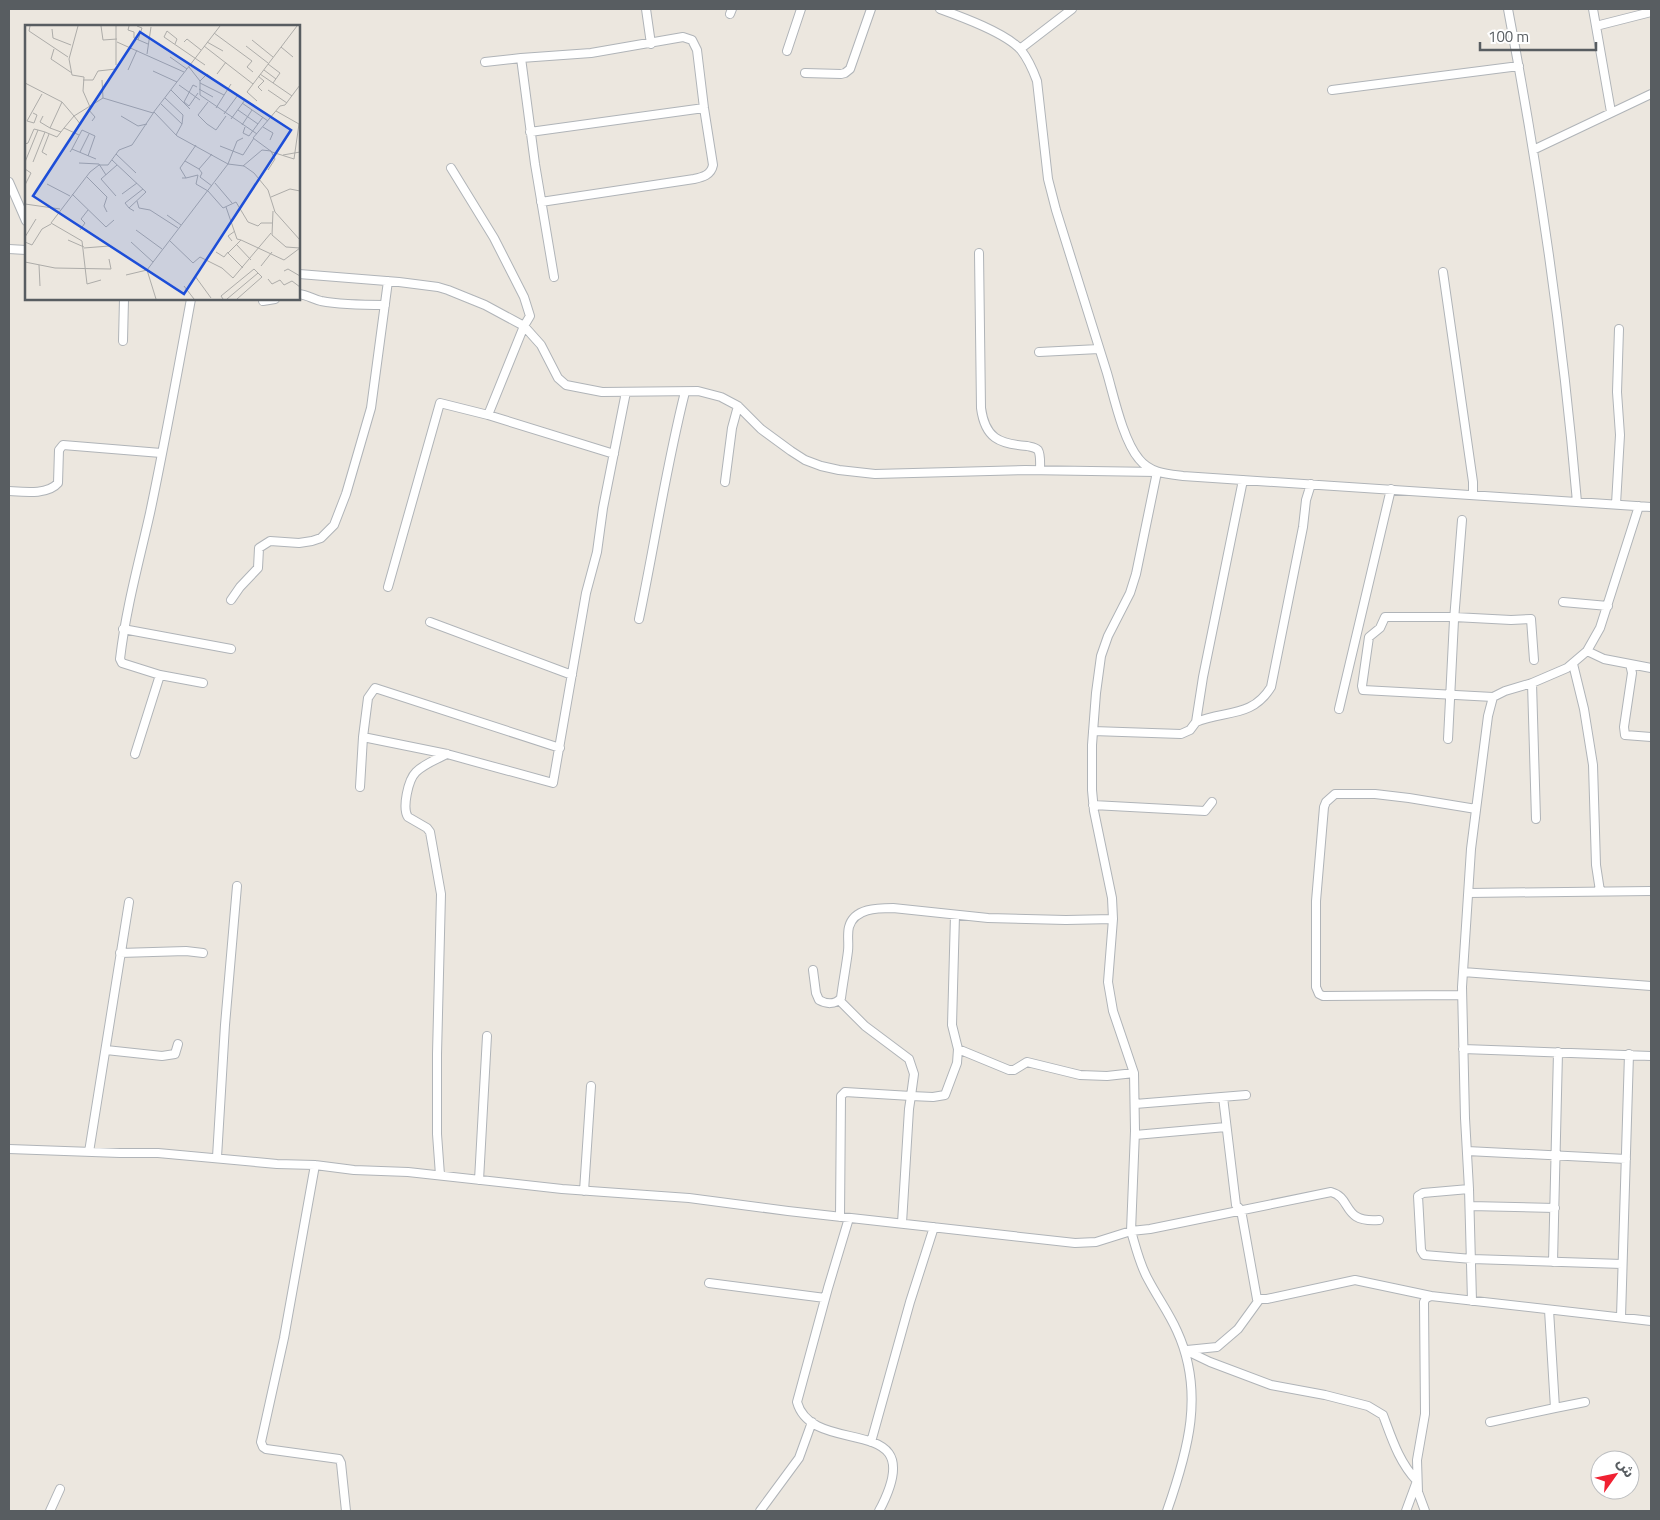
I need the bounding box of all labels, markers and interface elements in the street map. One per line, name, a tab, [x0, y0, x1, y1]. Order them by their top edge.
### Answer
scale bar	[1480, 20, 1596, 52]
inset map	[25, 25, 300, 300]
text: 100 m	[1488, 25, 1529, 48]
north arrow	[1590, 1450, 1640, 1500]
text: ش	[1612, 1454, 1640, 1481]

